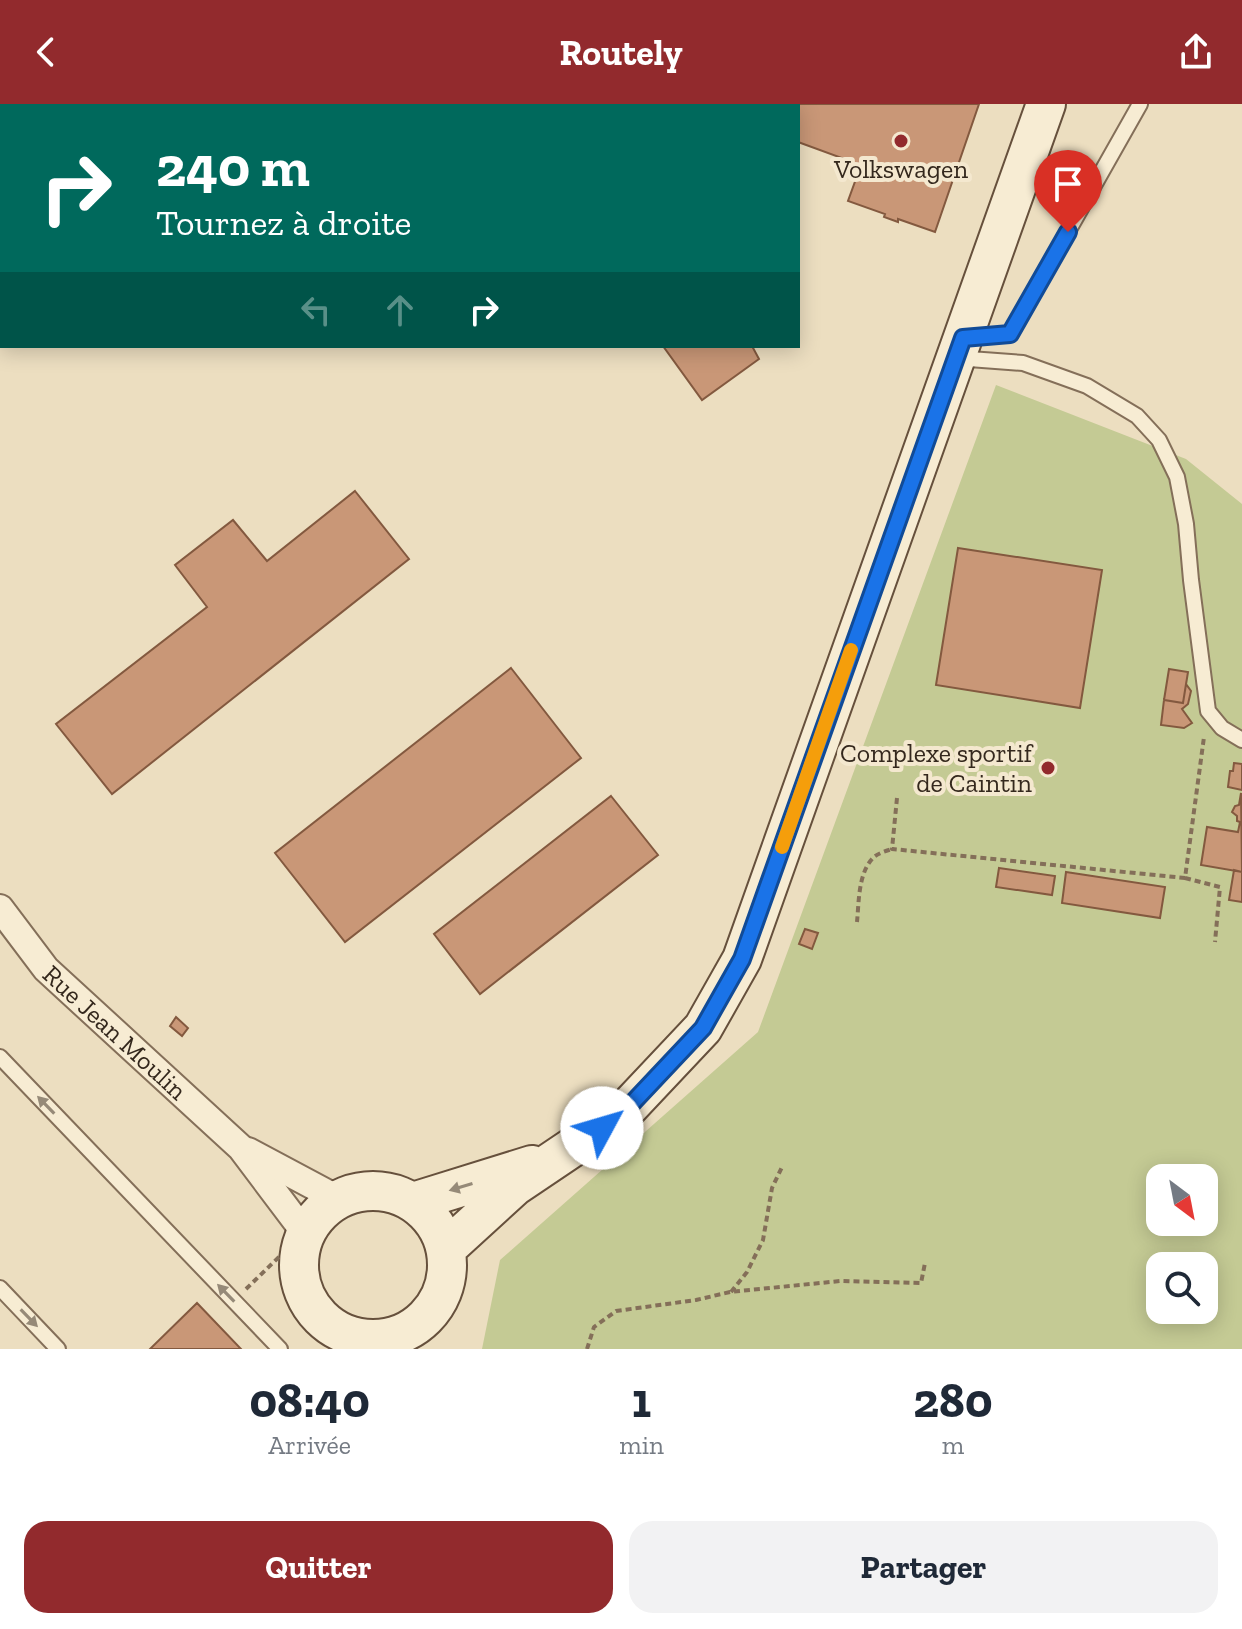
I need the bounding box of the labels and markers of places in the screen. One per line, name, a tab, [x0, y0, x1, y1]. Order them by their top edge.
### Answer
marker: Volkswagen	[892, 132, 910, 150]
pin	[1034, 150, 1102, 232]
place label: Volkswagen	[833, 153, 968, 185]
place label: Complexe sportif de Caintin	[840, 737, 1034, 799]
marker: Complexe sportif de Caintin	[1039, 759, 1057, 777]

